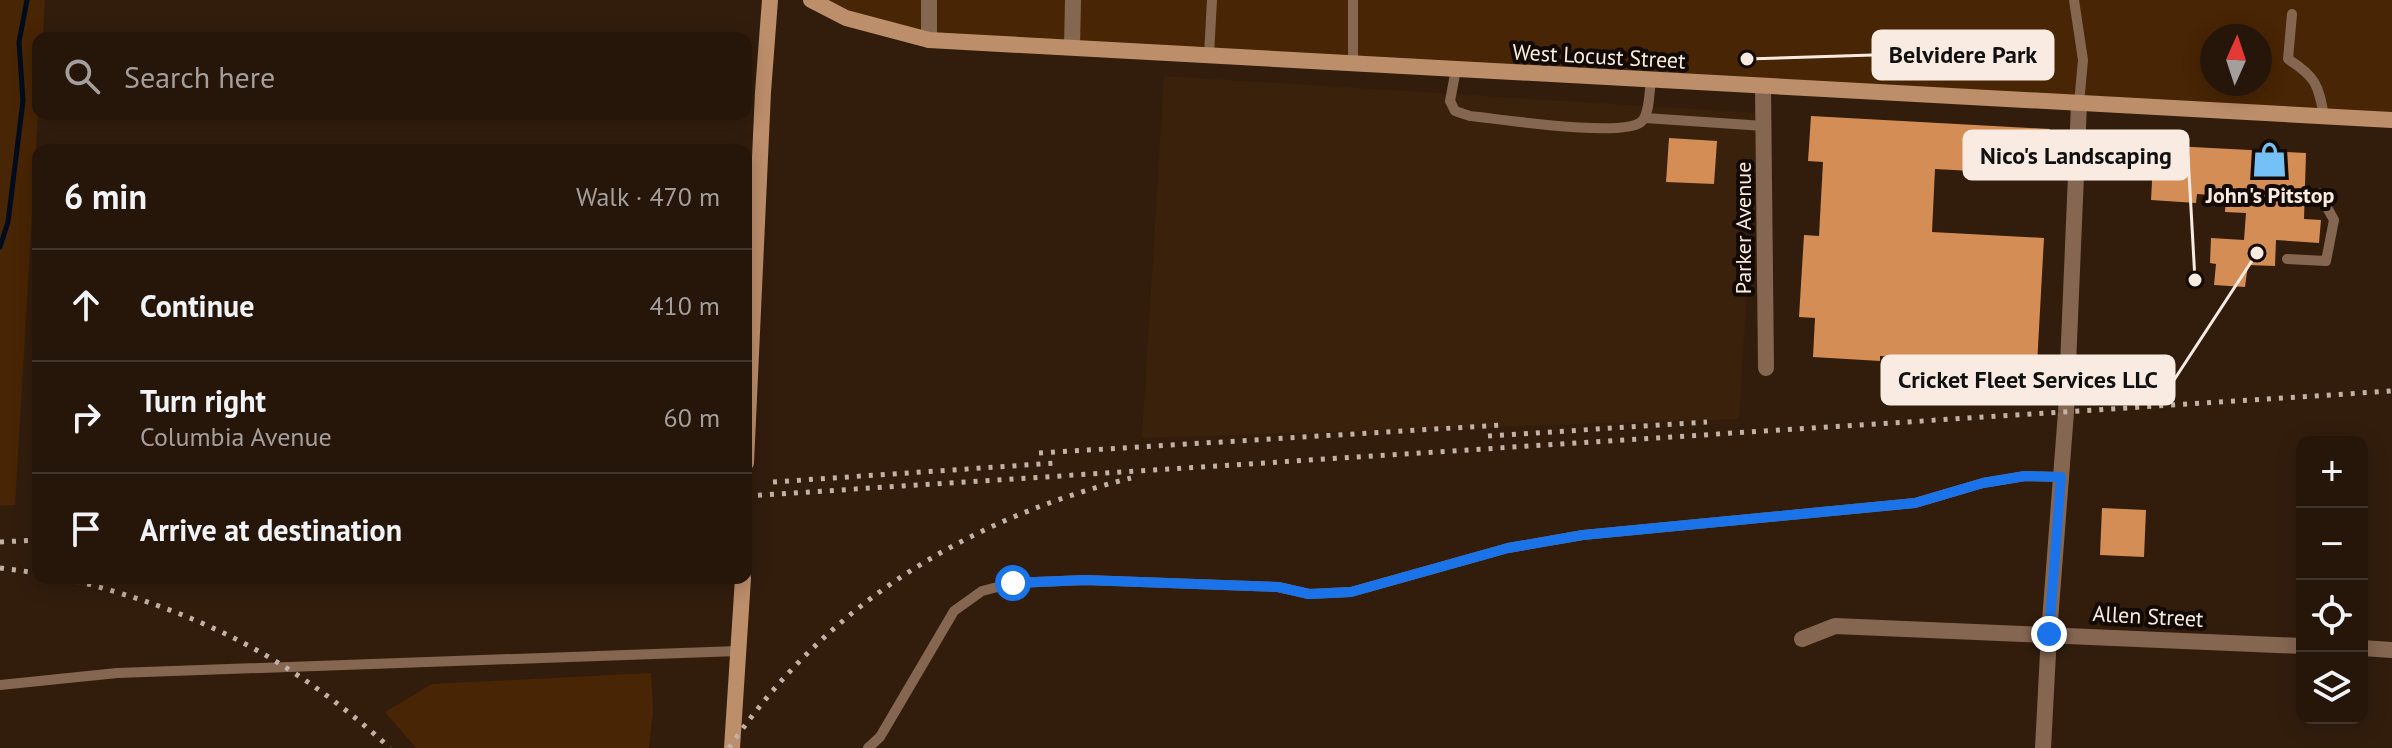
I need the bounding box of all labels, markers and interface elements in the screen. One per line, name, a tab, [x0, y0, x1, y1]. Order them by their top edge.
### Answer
north arrow	[2200, 24, 2272, 96]
callout: Belvidere Park	[1873, 31, 2053, 79]
search box	[32, 32, 752, 120]
street label: West Locust Street	[1512, 37, 1687, 75]
text: Belvidere Park	[1889, 39, 2037, 70]
icon: search	[60, 54, 104, 98]
text: Search here	[124, 57, 275, 96]
callout: Nico's Landscaping	[1964, 131, 2188, 179]
text: Nico's Landscaping	[1980, 140, 2172, 171]
shop icon: John's Pitstop	[2251, 140, 2289, 178]
street label: Parker Avenue	[1729, 162, 1757, 294]
text: 6 min	[64, 174, 147, 218]
text: Walk · 470 m	[576, 180, 720, 213]
place label: John's Pitstop	[2205, 181, 2334, 209]
icon: ahead	[64, 283, 108, 327]
text: Continue	[140, 286, 254, 325]
text: 410 m	[649, 289, 720, 322]
callout: Cricket Fleet Services LLC	[1882, 356, 2174, 404]
text: Cricket Fleet Services LLC	[1898, 364, 2158, 395]
text: Turn right	[140, 381, 266, 420]
icon: right	[64, 395, 108, 439]
text: 60 m	[664, 401, 720, 434]
text: Columbia Avenue	[140, 420, 332, 453]
map controls	[2296, 436, 2368, 724]
button: +	[2296, 436, 2368, 508]
icon: arrive	[64, 507, 108, 551]
button: −	[2296, 508, 2368, 580]
text: Arrive at destination	[140, 510, 402, 549]
route start	[995, 565, 1031, 601]
button: locate	[2296, 580, 2368, 652]
street label: Allen Street	[2092, 599, 2205, 633]
route end	[2031, 616, 2067, 652]
button: layers	[2296, 652, 2368, 724]

